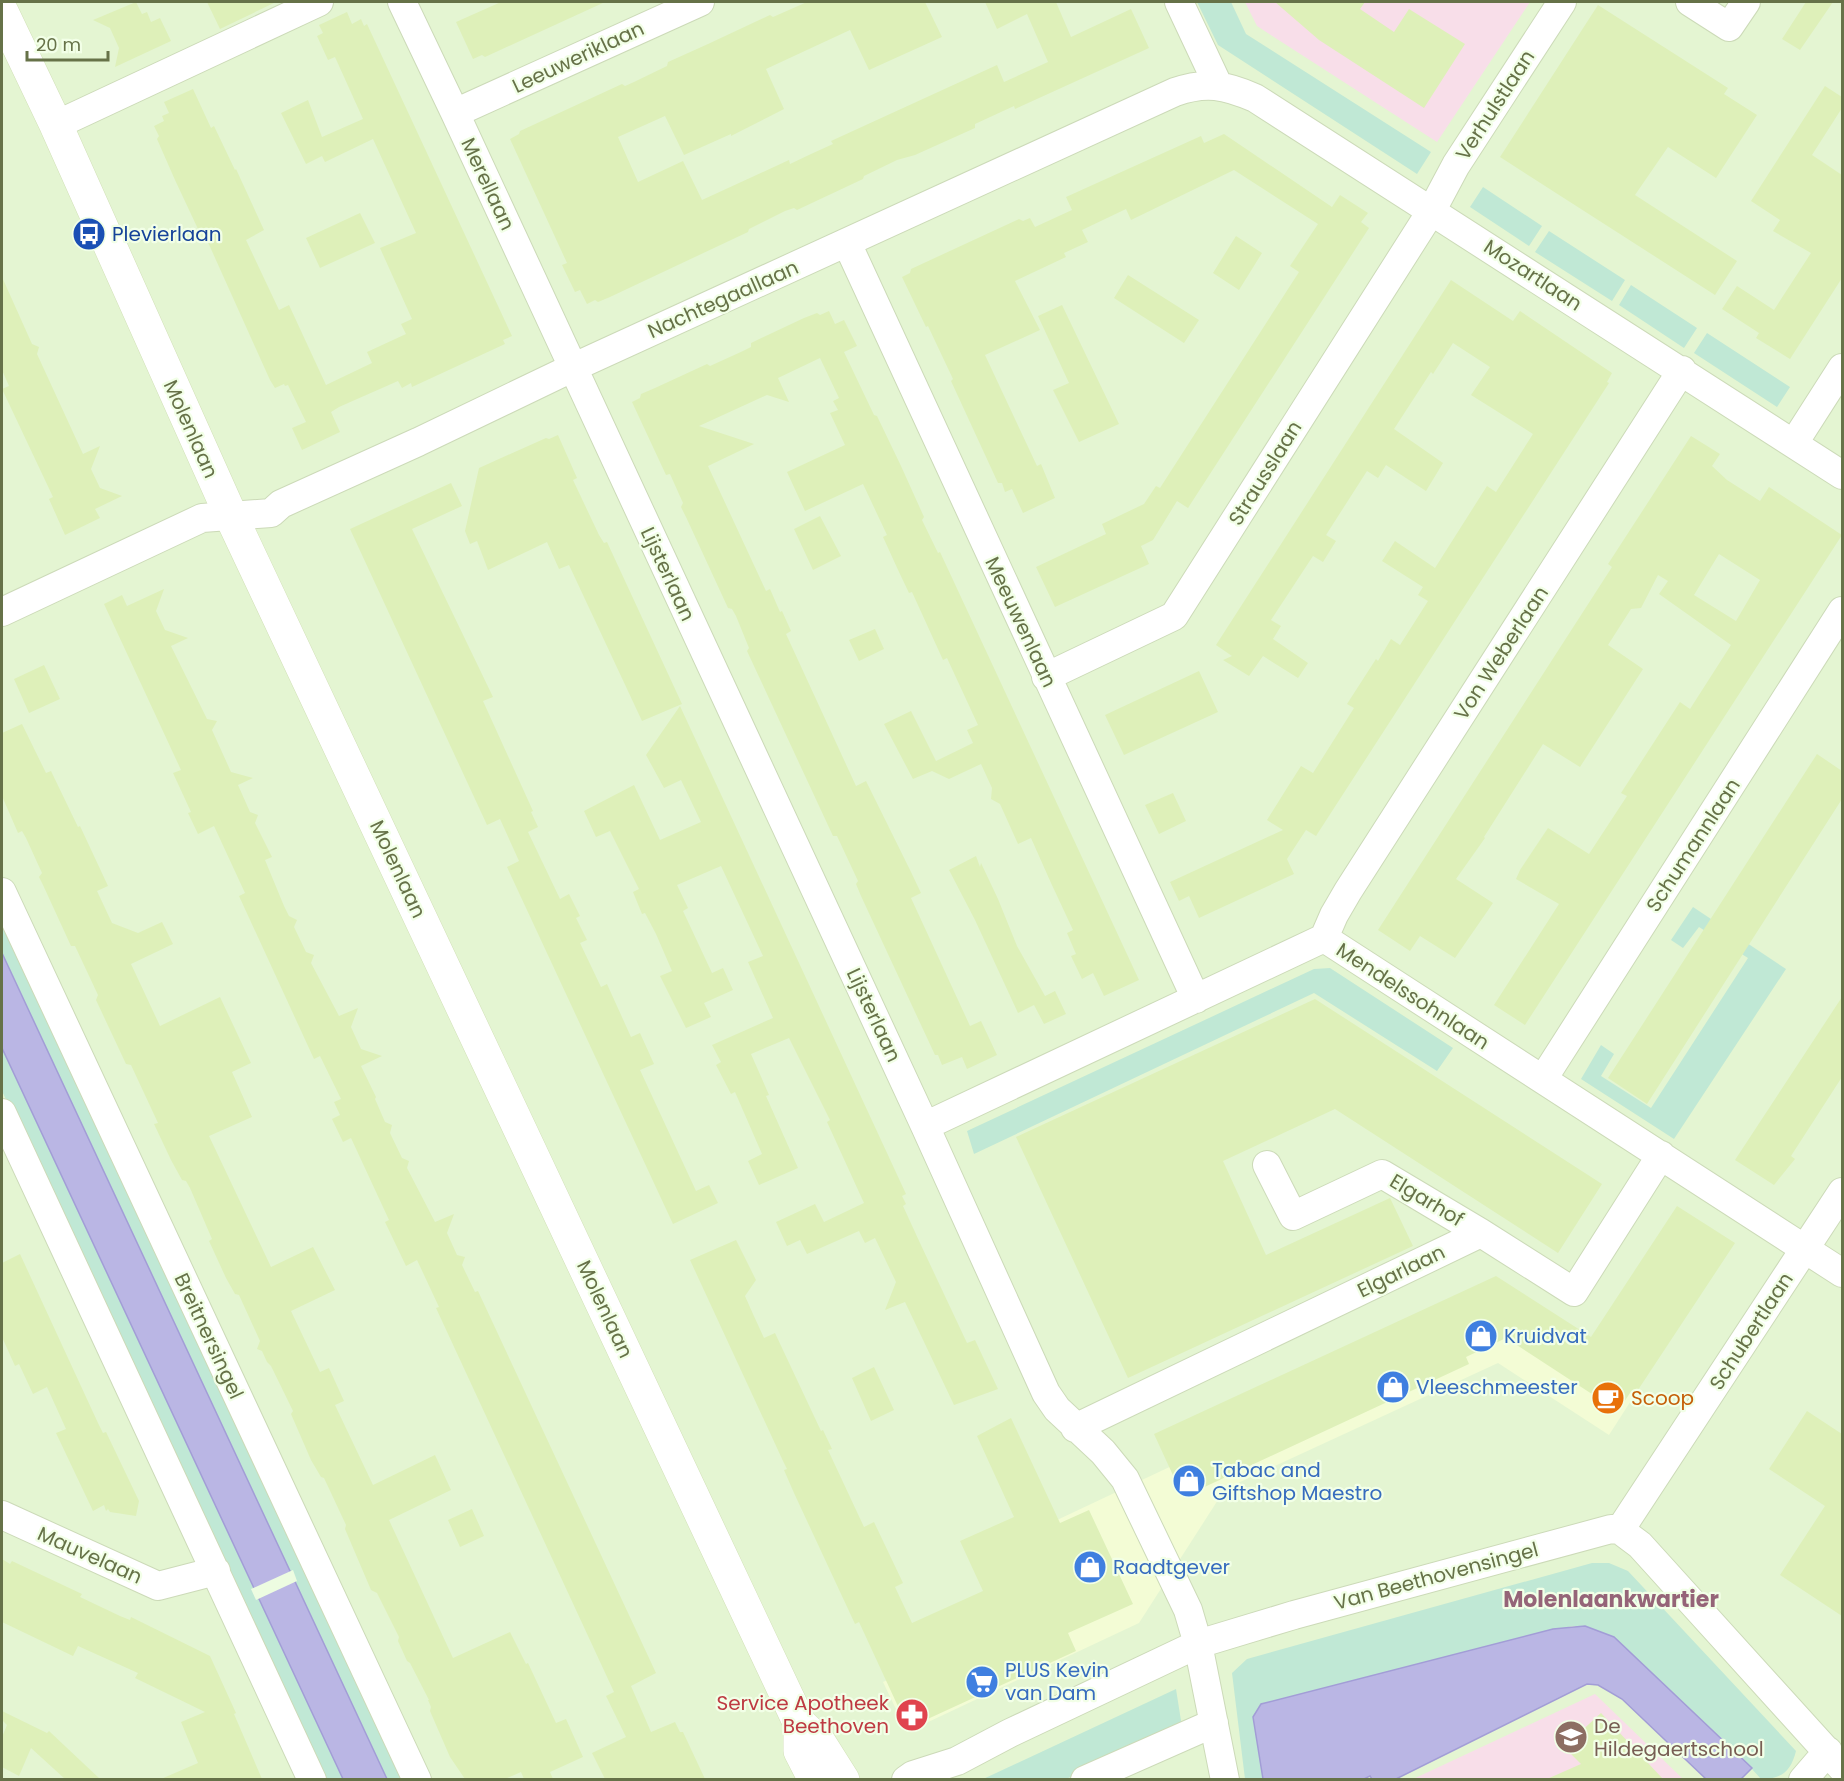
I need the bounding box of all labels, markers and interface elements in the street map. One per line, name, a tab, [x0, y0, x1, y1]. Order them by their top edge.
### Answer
street label: Leeuweriklaan	[508, 14, 648, 100]
scale bar	[27, 24, 108, 62]
text: 20 m	[36, 32, 81, 57]
street label: Verhulstlaan	[1449, 44, 1541, 166]
street label: Merellaan	[454, 133, 522, 235]
bus stop icon: Plevierlaan	[71, 216, 107, 252]
place label: Plevierlaan	[112, 220, 222, 248]
street label: Mozartlaan	[1478, 233, 1588, 317]
street label: Nachtegaallaan	[643, 253, 803, 345]
street label: Molenlaan	[157, 375, 225, 483]
street label: Strausslaan	[1222, 415, 1308, 531]
street label: Lijsterlaan	[634, 522, 702, 626]
street label: Meeuwenlaan	[978, 552, 1064, 692]
street label: Von Weberlaan	[1447, 581, 1555, 725]
street label: Schumannlaan	[1639, 773, 1747, 917]
street label: Molenlaan	[363, 816, 433, 922]
street label: Mendelssohnlaan	[1331, 936, 1495, 1056]
street label: Lijsterlaan	[840, 963, 908, 1067]
street label: Elgarhof	[1385, 1167, 1469, 1233]
street label: Elgarlaan	[1352, 1238, 1450, 1304]
street label: Molenlaan	[570, 1256, 640, 1362]
street label: Schubertlaan	[1703, 1267, 1799, 1395]
street label: Breitnersingel	[168, 1268, 250, 1404]
shop icon: Kruidvat	[1463, 1318, 1499, 1354]
place label: Kruidvat	[1504, 1322, 1587, 1350]
shop icon: Vleeschmeester	[1375, 1369, 1411, 1405]
place label: Vleeschmeester	[1416, 1373, 1578, 1401]
cafe icon: Scoop	[1590, 1380, 1626, 1416]
place label: Scoop	[1631, 1384, 1694, 1412]
place label: Tabac and Giftshop Maestro	[1212, 1456, 1382, 1507]
shop icon: Tabac and Giftshop Maestro	[1171, 1463, 1207, 1499]
street label: Mauvelaan	[33, 1519, 147, 1591]
street label: Van Beethovensingel	[1331, 1535, 1541, 1617]
shop icon: Raadtgever	[1072, 1549, 1108, 1585]
place label: Raadtgever	[1113, 1553, 1230, 1581]
district label: Molenlaankwartier	[1503, 1584, 1719, 1615]
place label: PLUS Kevin van Dam	[1005, 1656, 1109, 1707]
supermarket icon: PLUS Kevin van Dam	[964, 1664, 1000, 1700]
place label: Service Apotheek Beethoven	[716, 1689, 890, 1740]
pharmacy icon: Service Apotheek Beethoven	[894, 1697, 930, 1733]
place label: De Hildegaertschool	[1594, 1712, 1764, 1763]
school or university icon: De Hildegaertschool	[1553, 1719, 1589, 1755]

